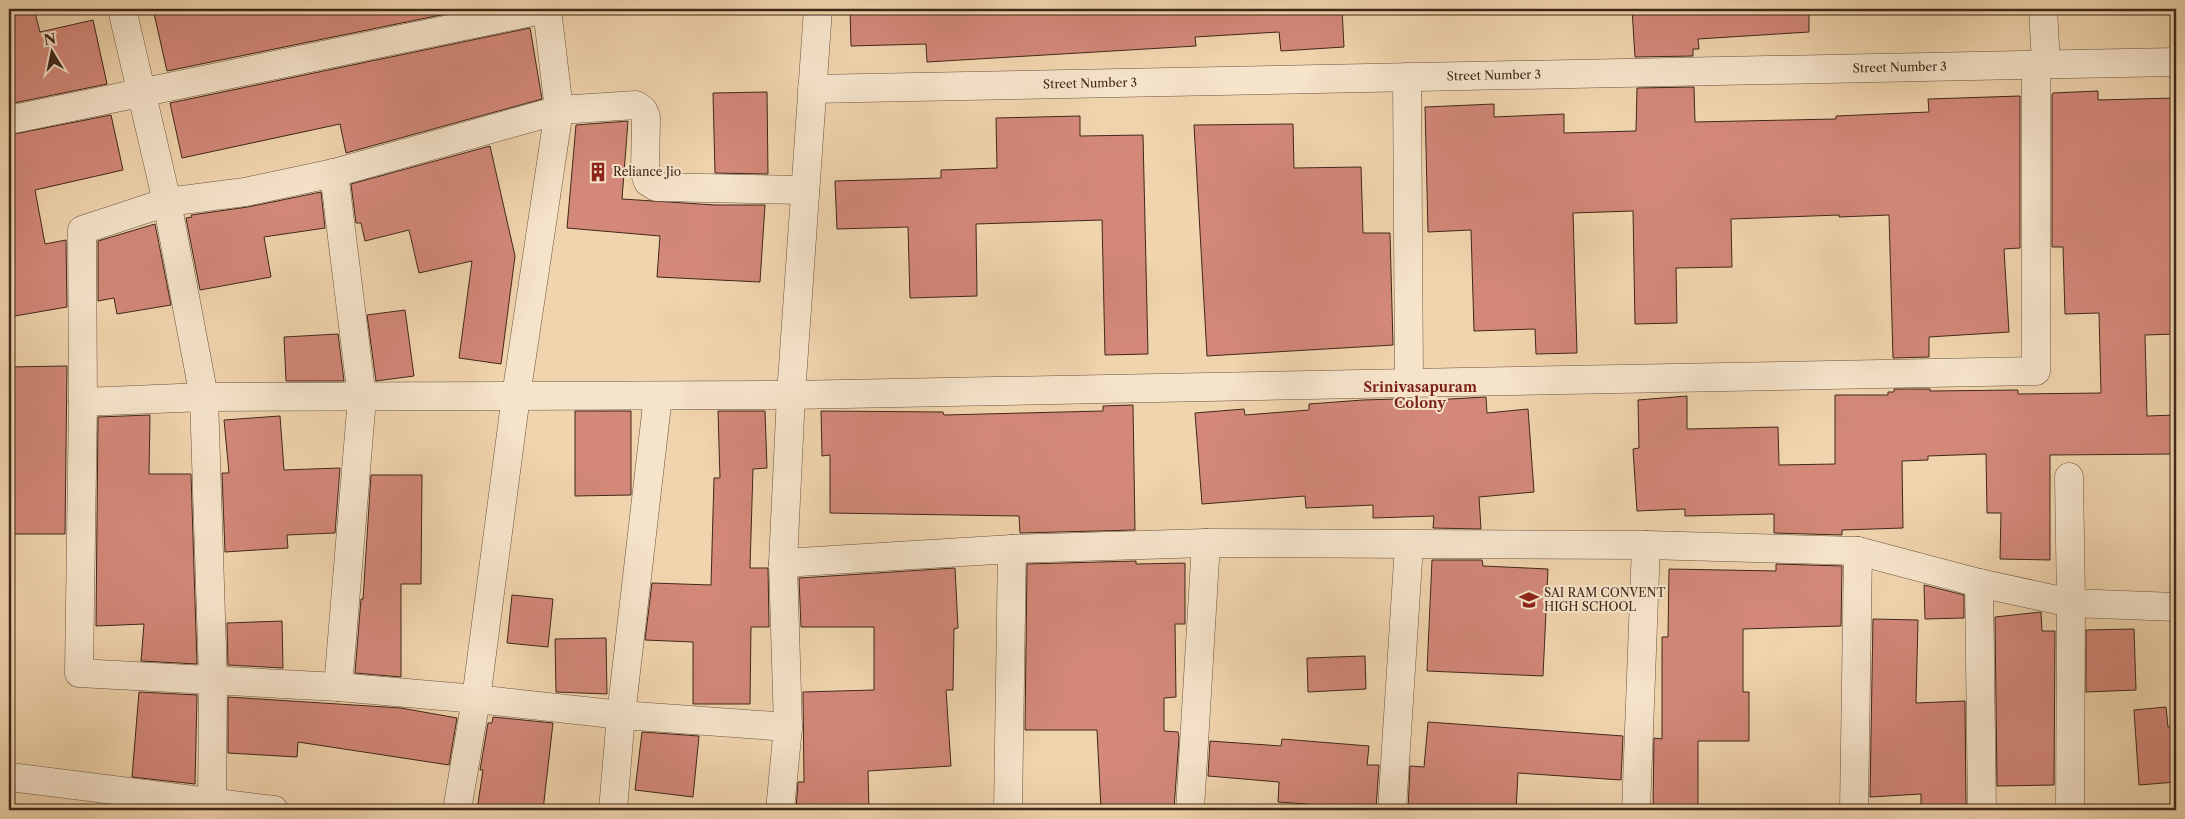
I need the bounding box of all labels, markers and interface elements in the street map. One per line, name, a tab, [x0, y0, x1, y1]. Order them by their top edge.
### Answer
north arrow	[28, 28, 78, 78]
text: N	[42, 29, 57, 49]
street label: Street Number 3	[1853, 59, 1947, 75]
street label: Street Number 3	[1447, 67, 1541, 83]
street label: Street Number 3	[1043, 75, 1137, 91]
building icon: Reliance Jio	[587, 161, 609, 183]
place label: Reliance Jio	[613, 164, 681, 179]
district label: Srinivasapuram Colony	[1363, 378, 1477, 412]
place label: SAI RAM CONVENT HIGH SCHOOL	[1544, 585, 1665, 614]
school or university icon: SAI RAM CONVENT HIGH SCHOOL	[1518, 589, 1540, 611]

